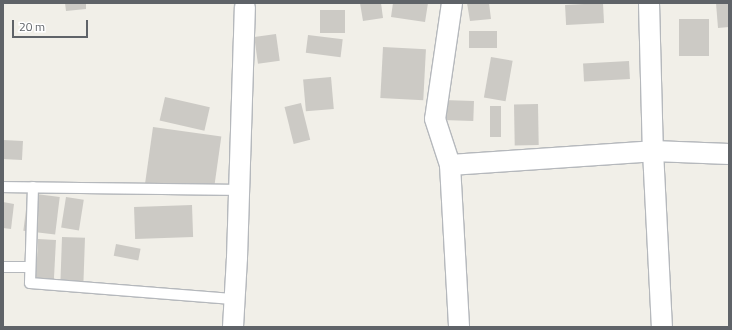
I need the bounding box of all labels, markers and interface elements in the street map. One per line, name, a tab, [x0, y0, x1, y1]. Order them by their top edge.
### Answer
scale bar	[14, 12, 90, 38]
text: 20 m	[19, 17, 45, 36]

